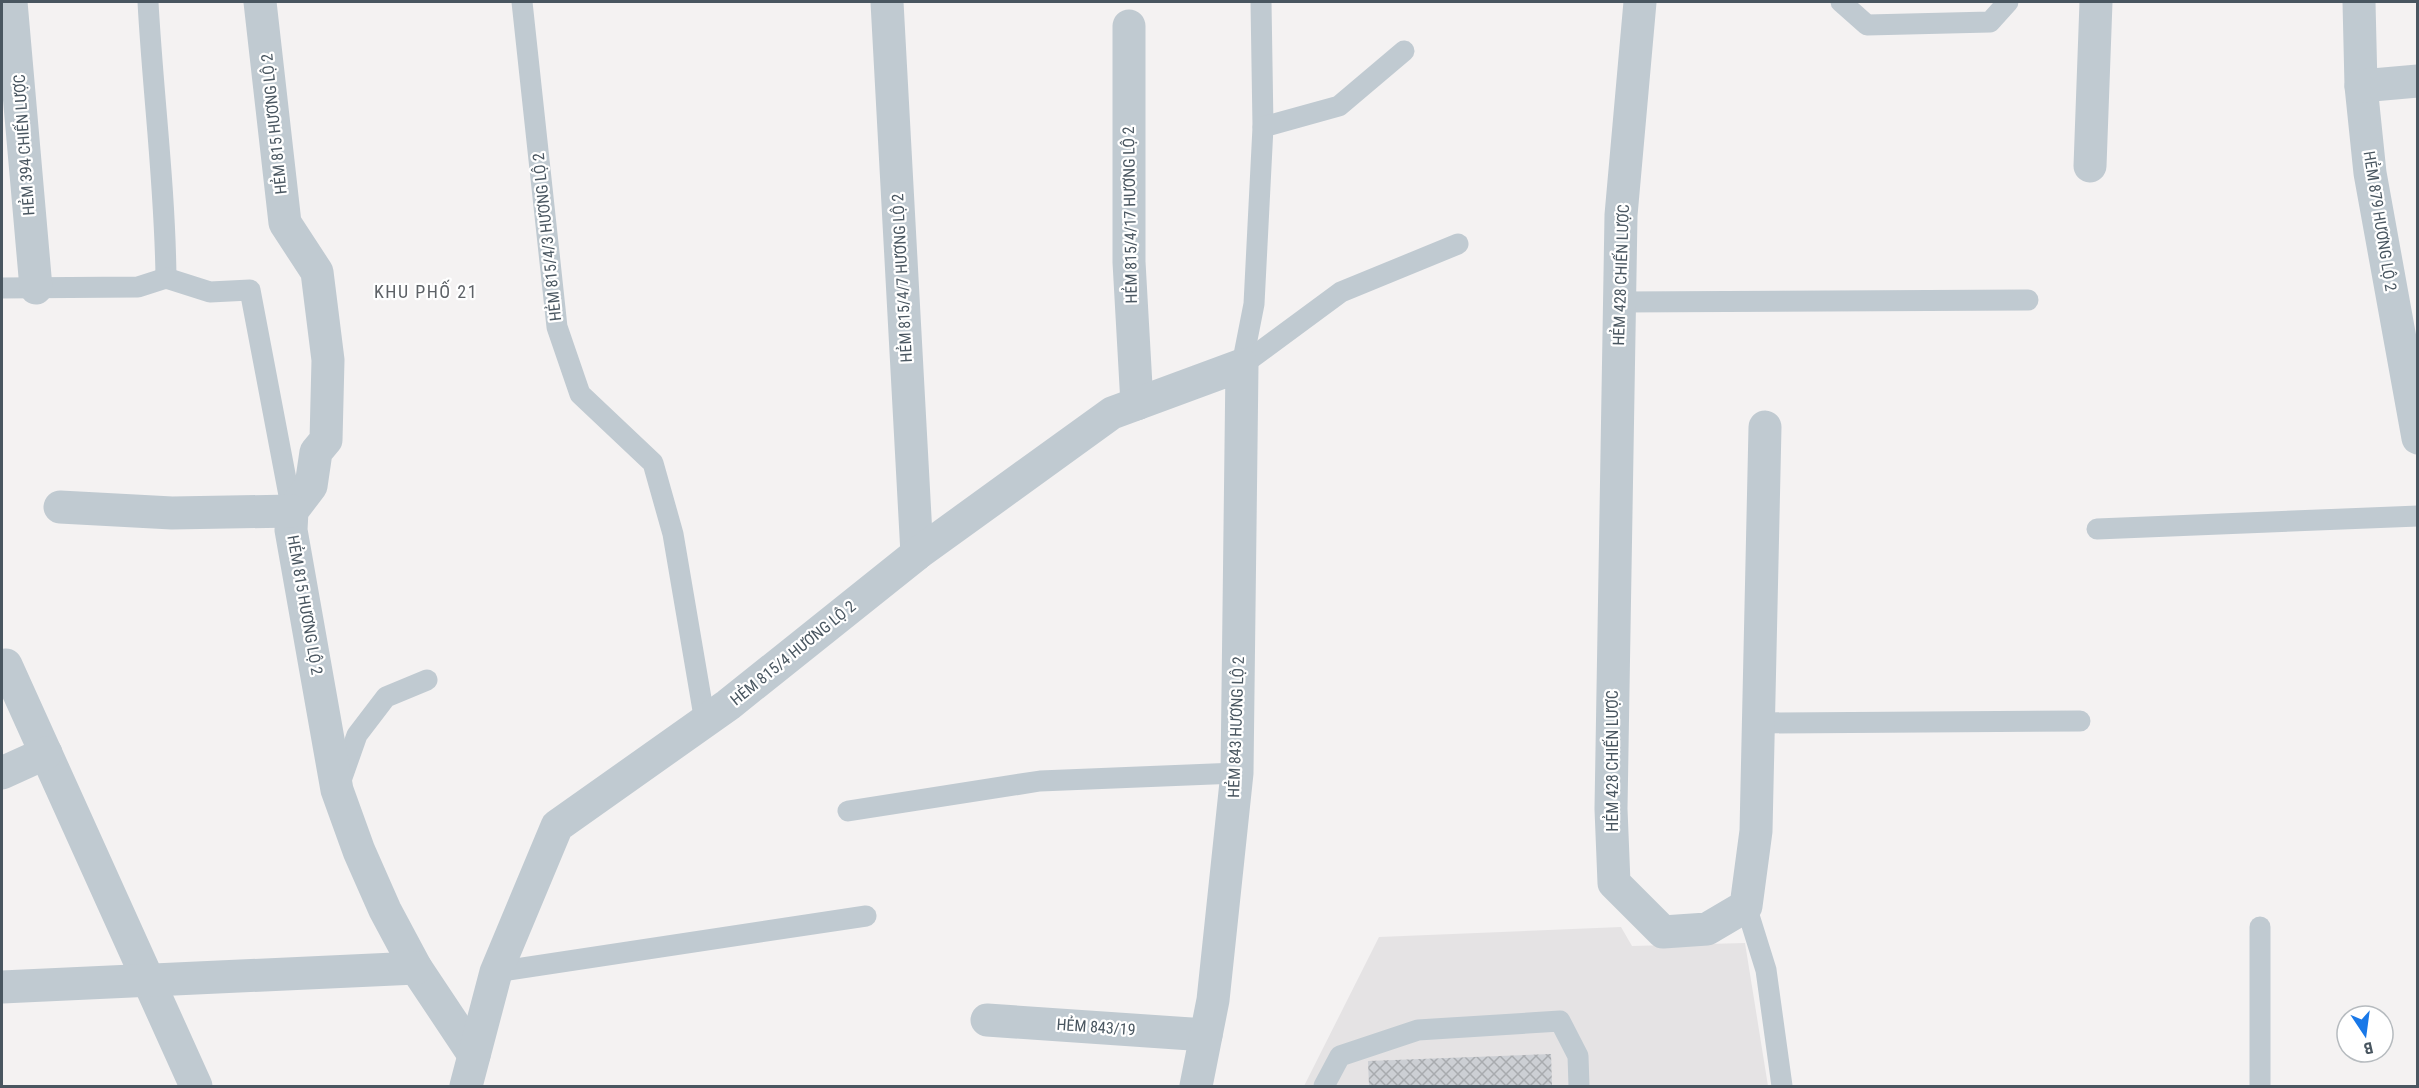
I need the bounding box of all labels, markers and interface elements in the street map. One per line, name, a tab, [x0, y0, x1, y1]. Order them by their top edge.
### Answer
street label: HẺM 815 HƯƠNG LỘ 2	[256, 53, 291, 195]
street label: HẺM 394 CHIẾN LƯỢC	[8, 74, 38, 216]
street label: HẺM 815/4/17 HƯƠNG LỘ 2	[1118, 126, 1141, 304]
street label: HẺM 879 HƯƠNG LỘ 2	[2360, 149, 2401, 292]
street label: HẺM 815/4/3 HƯƠNG LỘ 2	[528, 152, 565, 322]
street label: HẺM 815/4/7 HƯƠNG LỘ 2	[887, 193, 916, 363]
street label: HẺM 428 CHIẾN LƯỢC	[1607, 204, 1633, 346]
district label: KHU PHỐ 21	[374, 279, 478, 302]
street label: HẺM 815 HƯƠNG LỘ 2	[283, 534, 328, 676]
street label: HẺM 815/4 HƯƠNG LỘ 2	[726, 596, 859, 709]
street label: HẺM 843 HƯƠNG LỘ 2	[1223, 656, 1248, 798]
street label: HẺM 428 CHIẾN LƯỢC	[1601, 690, 1622, 832]
north arrow	[2335, 1004, 2395, 1064]
street label: HẺM 843/19	[1056, 1014, 1136, 1039]
text: B	[2362, 1038, 2375, 1058]

